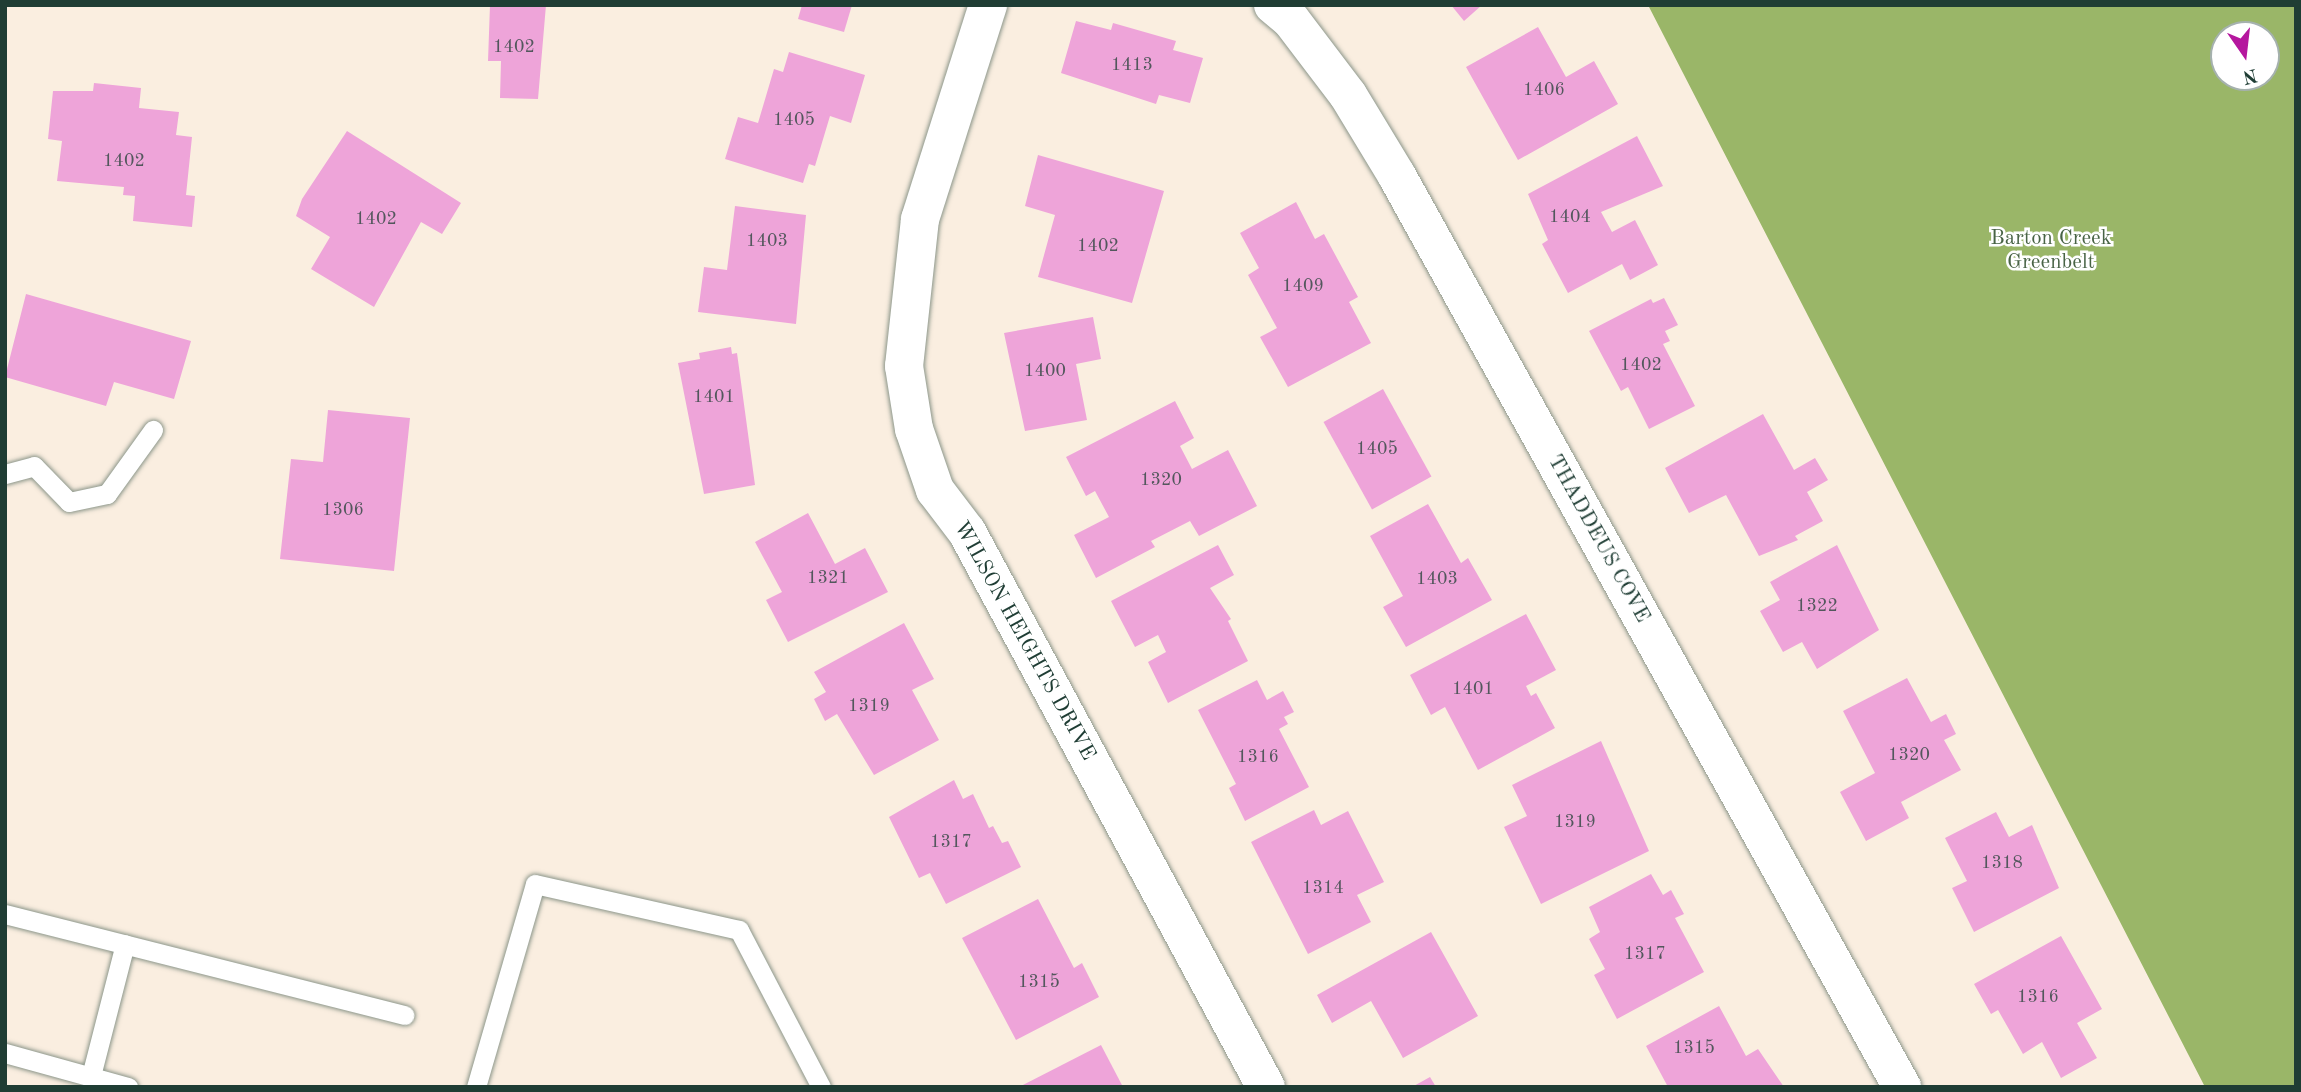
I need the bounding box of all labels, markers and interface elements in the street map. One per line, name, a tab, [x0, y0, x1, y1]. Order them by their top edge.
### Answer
north arrow	[2210, 21, 2280, 91]
house number: 1402	[493, 36, 535, 58]
house number: 1413	[1111, 54, 1153, 76]
text: N	[2240, 64, 2259, 86]
house number: 1406	[1523, 79, 1565, 101]
house number: 1405	[773, 109, 815, 131]
house number: 1402	[103, 150, 145, 172]
house number: 1404	[1549, 206, 1591, 228]
house number: 1402	[355, 208, 397, 230]
park label: Barton Creek Greenbelt	[1990, 226, 2112, 276]
house number: 1403	[746, 230, 788, 252]
house number: 1402	[1077, 235, 1119, 257]
house number: 1409	[1282, 275, 1324, 297]
house number: 1402	[1620, 354, 1662, 376]
house number: 1400	[1024, 360, 1066, 382]
house number: 1401	[693, 386, 735, 408]
house number: 1405	[1356, 438, 1398, 460]
street label: THADDEUS COVE	[1541, 451, 1655, 627]
house number: 1320	[1140, 469, 1182, 491]
house number: 1306	[322, 499, 364, 521]
street label: WILSON HEIGHTS DRIVE	[948, 517, 1100, 765]
house number: 1321	[807, 567, 849, 589]
house number: 1403	[1416, 568, 1458, 590]
house number: 1322	[1796, 595, 1838, 617]
house number: 1401	[1452, 678, 1494, 700]
house number: 1319	[848, 695, 890, 717]
house number: 1320	[1888, 744, 1930, 766]
house number: 1316	[1237, 746, 1279, 768]
house number: 1319	[1554, 811, 1596, 833]
house number: 1317	[930, 831, 972, 853]
house number: 1318	[1981, 852, 2023, 874]
house number: 1314	[1302, 877, 1344, 899]
house number: 1317	[1624, 943, 1666, 965]
house number: 1315	[1018, 971, 1060, 993]
house number: 1316	[2017, 986, 2059, 1008]
house number: 1315	[1673, 1037, 1715, 1059]

